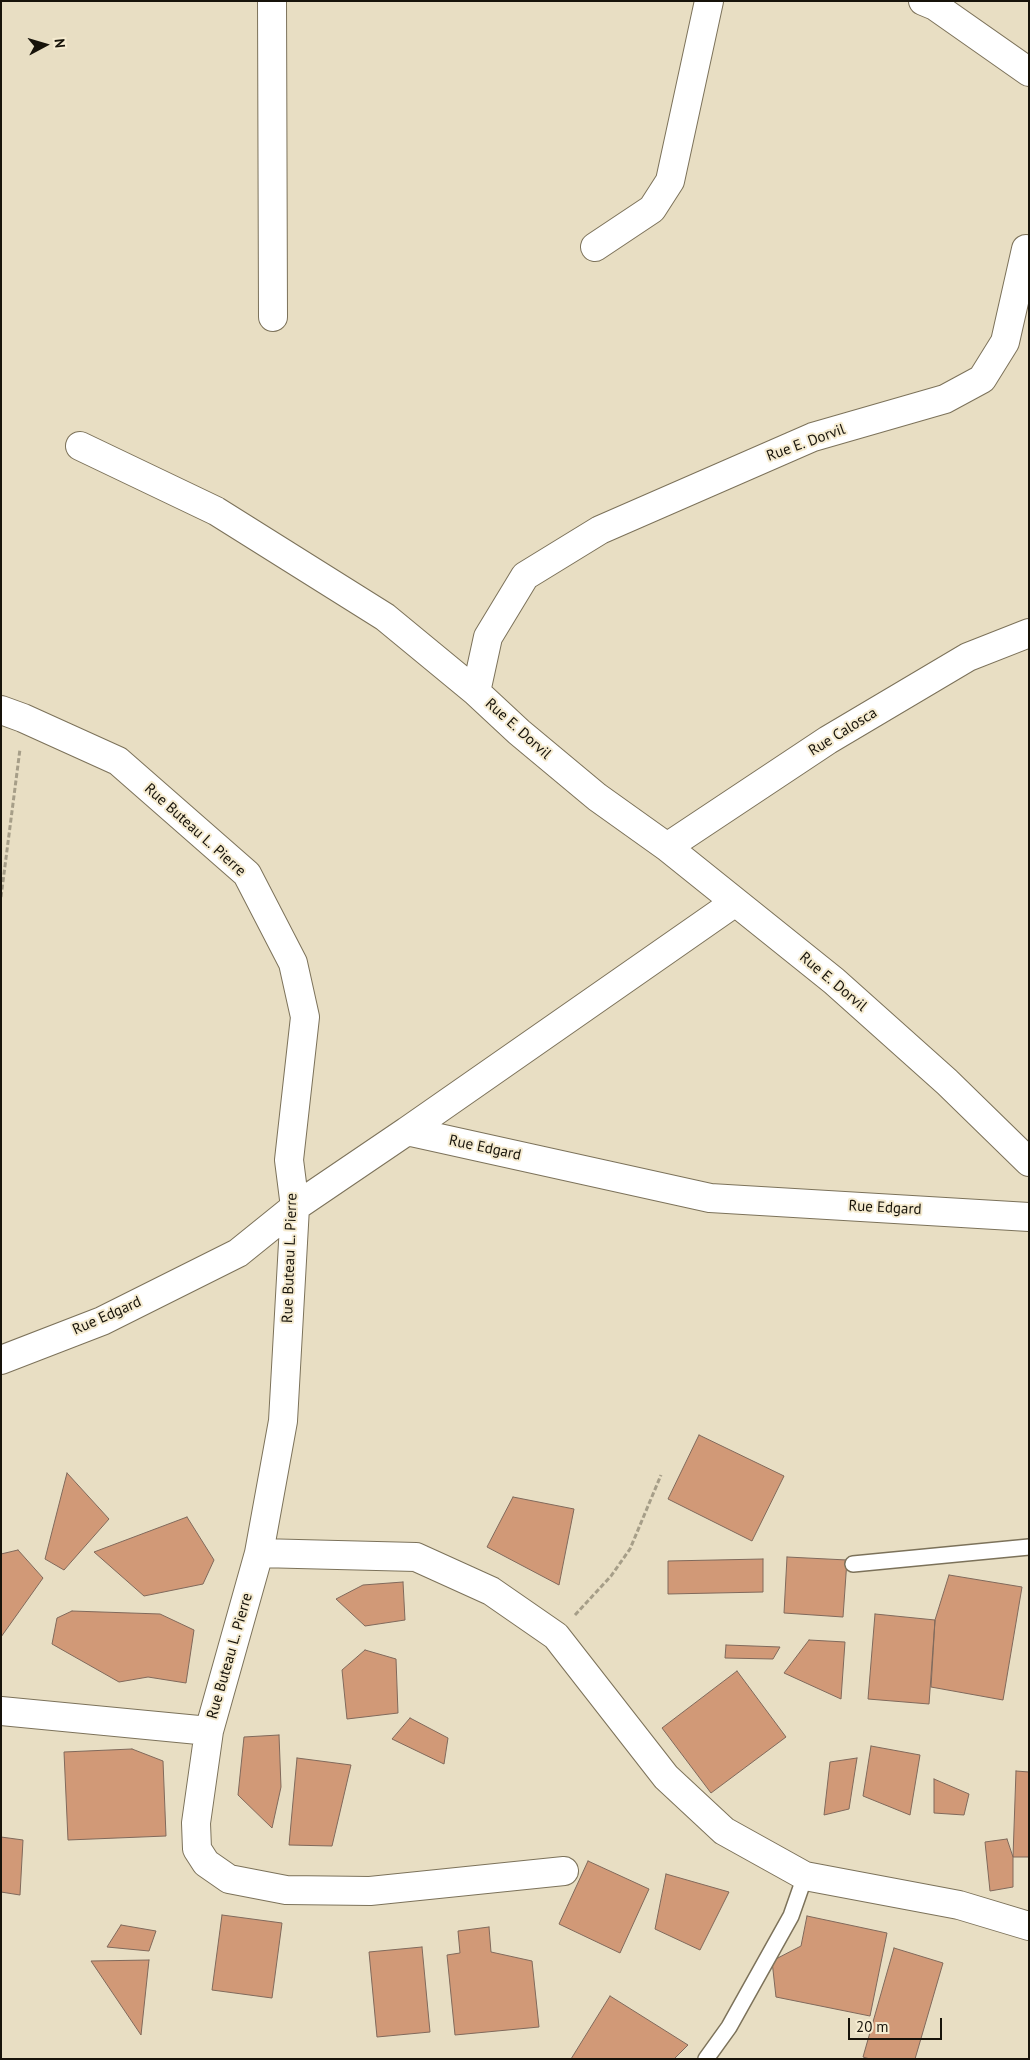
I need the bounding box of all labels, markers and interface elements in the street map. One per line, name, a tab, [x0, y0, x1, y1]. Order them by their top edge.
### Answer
north arrow	[20, 20, 70, 70]
text: N	[50, 38, 69, 49]
street label: Rue E. Dorvil	[764, 420, 848, 466]
street label: Rue E. Dorvil	[481, 695, 555, 763]
street label: Rue Calosca	[806, 704, 880, 760]
street label: Rue Buteau L. Pierre	[141, 780, 249, 880]
street label: Rue E. Dorvil	[796, 949, 870, 1015]
street label: Rue Edgard	[447, 1132, 523, 1164]
street label: Rue Buteau L. Pierre	[279, 1193, 301, 1323]
street label: Rue Edgard	[848, 1197, 922, 1219]
street label: Rue Edgard	[70, 1293, 144, 1339]
street label: Rue Buteau L. Pierre	[203, 1591, 257, 1721]
scale bar	[850, 2008, 944, 2040]
text: 20 m	[856, 2017, 889, 2036]

